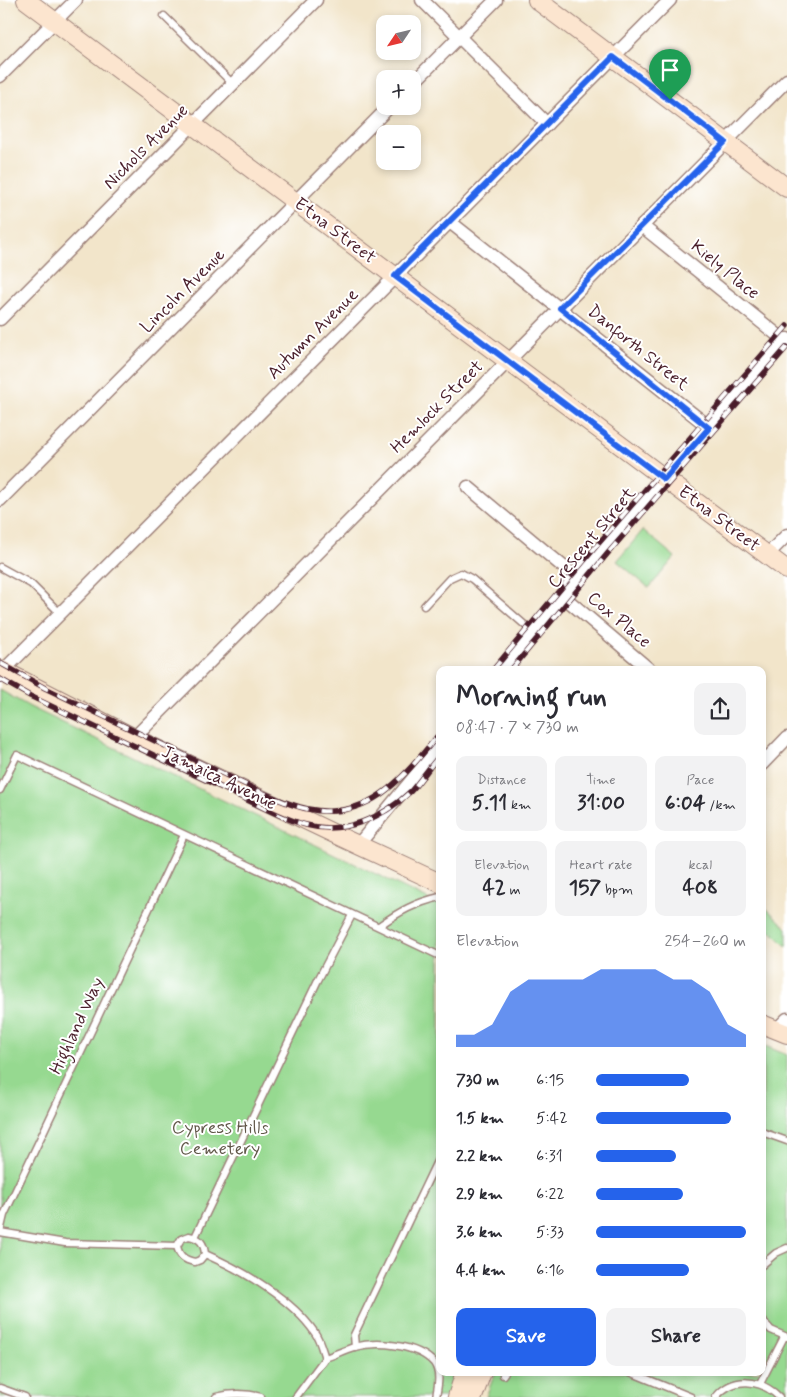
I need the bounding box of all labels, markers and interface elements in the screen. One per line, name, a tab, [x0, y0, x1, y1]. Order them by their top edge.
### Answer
north arrow	[376, 15, 421, 60]
map controls	[376, 15, 421, 170]
pin	[649, 49, 691, 100]
icon: arrive	[656, 56, 684, 84]
button: +	[376, 70, 421, 115]
street label: Nichols Avenue	[98, 99, 194, 195]
button: −	[376, 125, 421, 170]
street label: Etna Street	[289, 192, 381, 270]
street label: Kiely Place	[686, 235, 764, 305]
street label: Lincoln Avenue	[135, 243, 231, 339]
street label: Autumn Avenue	[262, 283, 364, 385]
street label: Danforth Street	[581, 300, 694, 398]
street label: Hemlock Street	[385, 355, 489, 459]
street label: Etna Street	[673, 480, 765, 558]
street label: Crescent Street	[543, 482, 642, 594]
street label: Cox Place	[582, 586, 656, 654]
text: Morning run	[456, 679, 607, 716]
button: share	[694, 683, 746, 735]
text: 08:47 · 7 × 730 m	[456, 717, 579, 738]
street label: Jamaica Avenue	[157, 740, 281, 816]
text: Distance	[477, 771, 526, 789]
text: Time	[586, 771, 616, 789]
text: Pace	[686, 771, 714, 789]
text: 5.11	[472, 789, 507, 817]
text: 31:00	[577, 789, 625, 817]
text: 6:04	[665, 789, 706, 817]
text: km	[507, 796, 531, 814]
text: /km	[706, 796, 736, 814]
text: Elevation	[474, 856, 529, 874]
text: Heart rate	[570, 856, 632, 874]
text: kcal	[689, 856, 712, 874]
text: 42	[483, 874, 506, 902]
text: 157	[569, 874, 601, 902]
text: 408	[683, 874, 718, 902]
text: m	[506, 881, 521, 899]
text: bpm	[601, 881, 633, 899]
text: Elevation	[456, 931, 519, 952]
text: 254–260 m	[665, 931, 746, 952]
street label: Highland Way	[44, 973, 112, 1079]
text: 730 m	[456, 1070, 499, 1091]
text: 6:15	[536, 1070, 564, 1091]
text: 1.5 km	[456, 1108, 504, 1129]
text: 5:42	[536, 1108, 568, 1129]
park label: Cypress Hills Cemetery	[172, 1116, 268, 1161]
text: 2.2 km	[456, 1146, 503, 1167]
text: 6:31	[536, 1146, 563, 1167]
text: 2.9 km	[456, 1184, 503, 1205]
text: 6:22	[536, 1184, 565, 1205]
text: 3.6 km	[456, 1222, 502, 1243]
text: 5:33	[536, 1222, 564, 1243]
text: 4.4 km	[456, 1260, 506, 1281]
text: 6:16	[536, 1260, 564, 1281]
button: Save	[456, 1308, 596, 1366]
button: Share	[606, 1308, 746, 1366]

